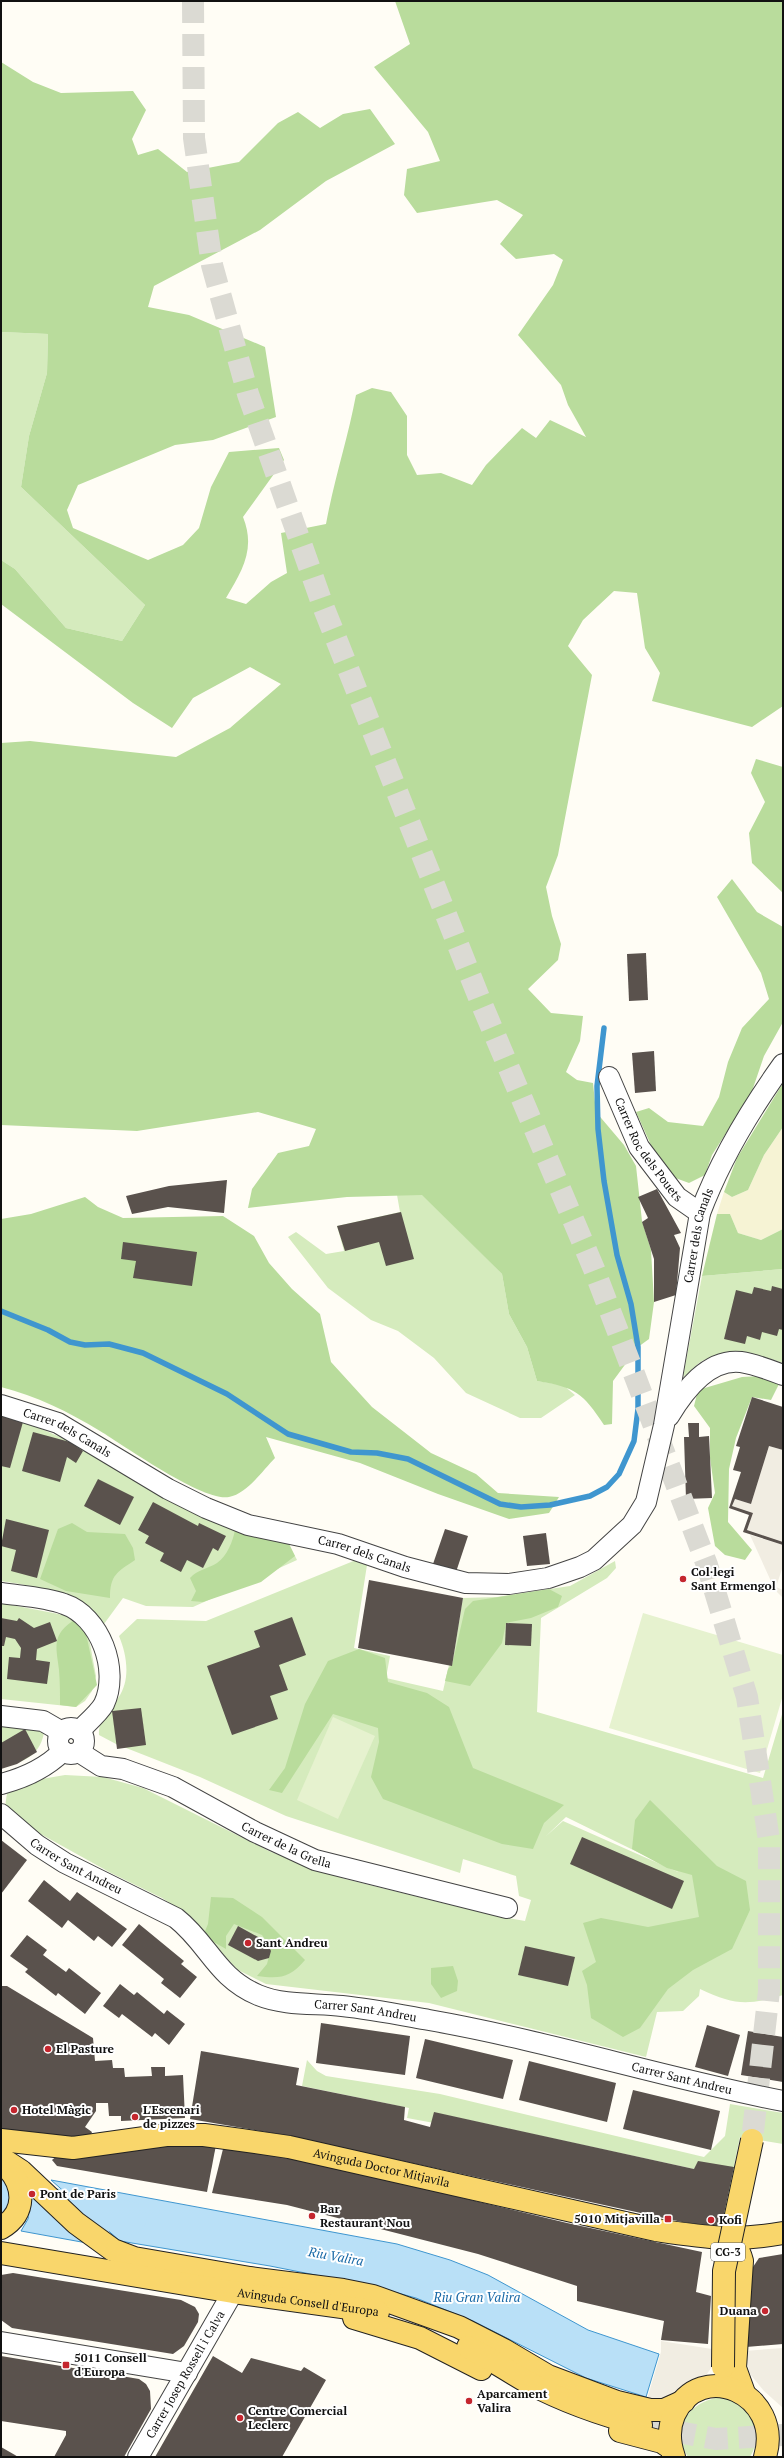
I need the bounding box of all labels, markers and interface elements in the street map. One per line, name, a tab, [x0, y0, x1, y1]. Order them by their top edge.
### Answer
street label: Carrer Roc dels Pouets	[612, 1095, 685, 1205]
street label: Carrer dels Canals	[680, 1186, 716, 1284]
street label: Carrer dels Canals	[21, 1404, 114, 1460]
street label: Carrer dels Canals	[317, 1532, 413, 1575]
place label: Col·legi Sant Ermengol	[691, 1564, 776, 1593]
marker: Col·legi Sant Ermengol	[678, 1574, 688, 1584]
street label: Carrer de la Grella	[239, 1818, 333, 1871]
street label: Carrer Sant Andreu	[27, 1834, 125, 1897]
place label: Sant Andreu	[256, 1935, 328, 1950]
marker: Sant Andreu	[243, 1938, 253, 1948]
street label: Carrer Sant Andreu	[314, 1996, 418, 2025]
place label: El Pasture	[56, 2041, 115, 2056]
marker: El Pasture	[43, 2044, 53, 2054]
street label: Carrer Sant Andreu	[630, 2058, 734, 2097]
place label: Hotel Màgic	[22, 2102, 91, 2117]
place label: L'Escenari de pizzes	[143, 2102, 200, 2131]
marker: Hotel Màgic	[9, 2105, 19, 2115]
marker: L'Escenari de pizzes	[130, 2112, 140, 2122]
street label: Avinguda Doctor Mitjavila	[312, 2145, 451, 2190]
place label: Pont de Paris	[40, 2186, 117, 2201]
marker: Pont de Paris	[27, 2189, 37, 2199]
place label: Bar Restaurant Nou	[320, 2201, 411, 2230]
marker: Bar Restaurant Nou	[307, 2211, 317, 2221]
place label: 5010 Mitjavilla	[574, 2211, 660, 2226]
place label: Kofi	[719, 2212, 742, 2227]
marker: 5010 Mitjavilla	[663, 2214, 673, 2224]
marker: Kofi	[706, 2215, 716, 2225]
water label: Riu Valira	[306, 2242, 365, 2270]
road number: CG-3	[711, 2243, 745, 2261]
street label: Avinguda Consell d'Europa	[236, 2285, 380, 2319]
water label: Riu Gran Valira	[433, 2288, 521, 2306]
place label: Duana	[720, 2303, 757, 2318]
marker: Duana	[760, 2306, 770, 2316]
street label: Carrer Josep Rossell i Calva	[142, 2308, 228, 2441]
place label: 5011 Consell d'Europa	[74, 2350, 147, 2379]
marker: 5011 Consell d'Europa	[61, 2360, 71, 2370]
place label: Aparcament Valira	[477, 2386, 548, 2415]
marker: Aparcament Valira	[464, 2396, 474, 2406]
place label: Centre Comercial Leclerc	[248, 2403, 347, 2432]
marker: Centre Comercial Leclerc	[235, 2413, 245, 2423]

